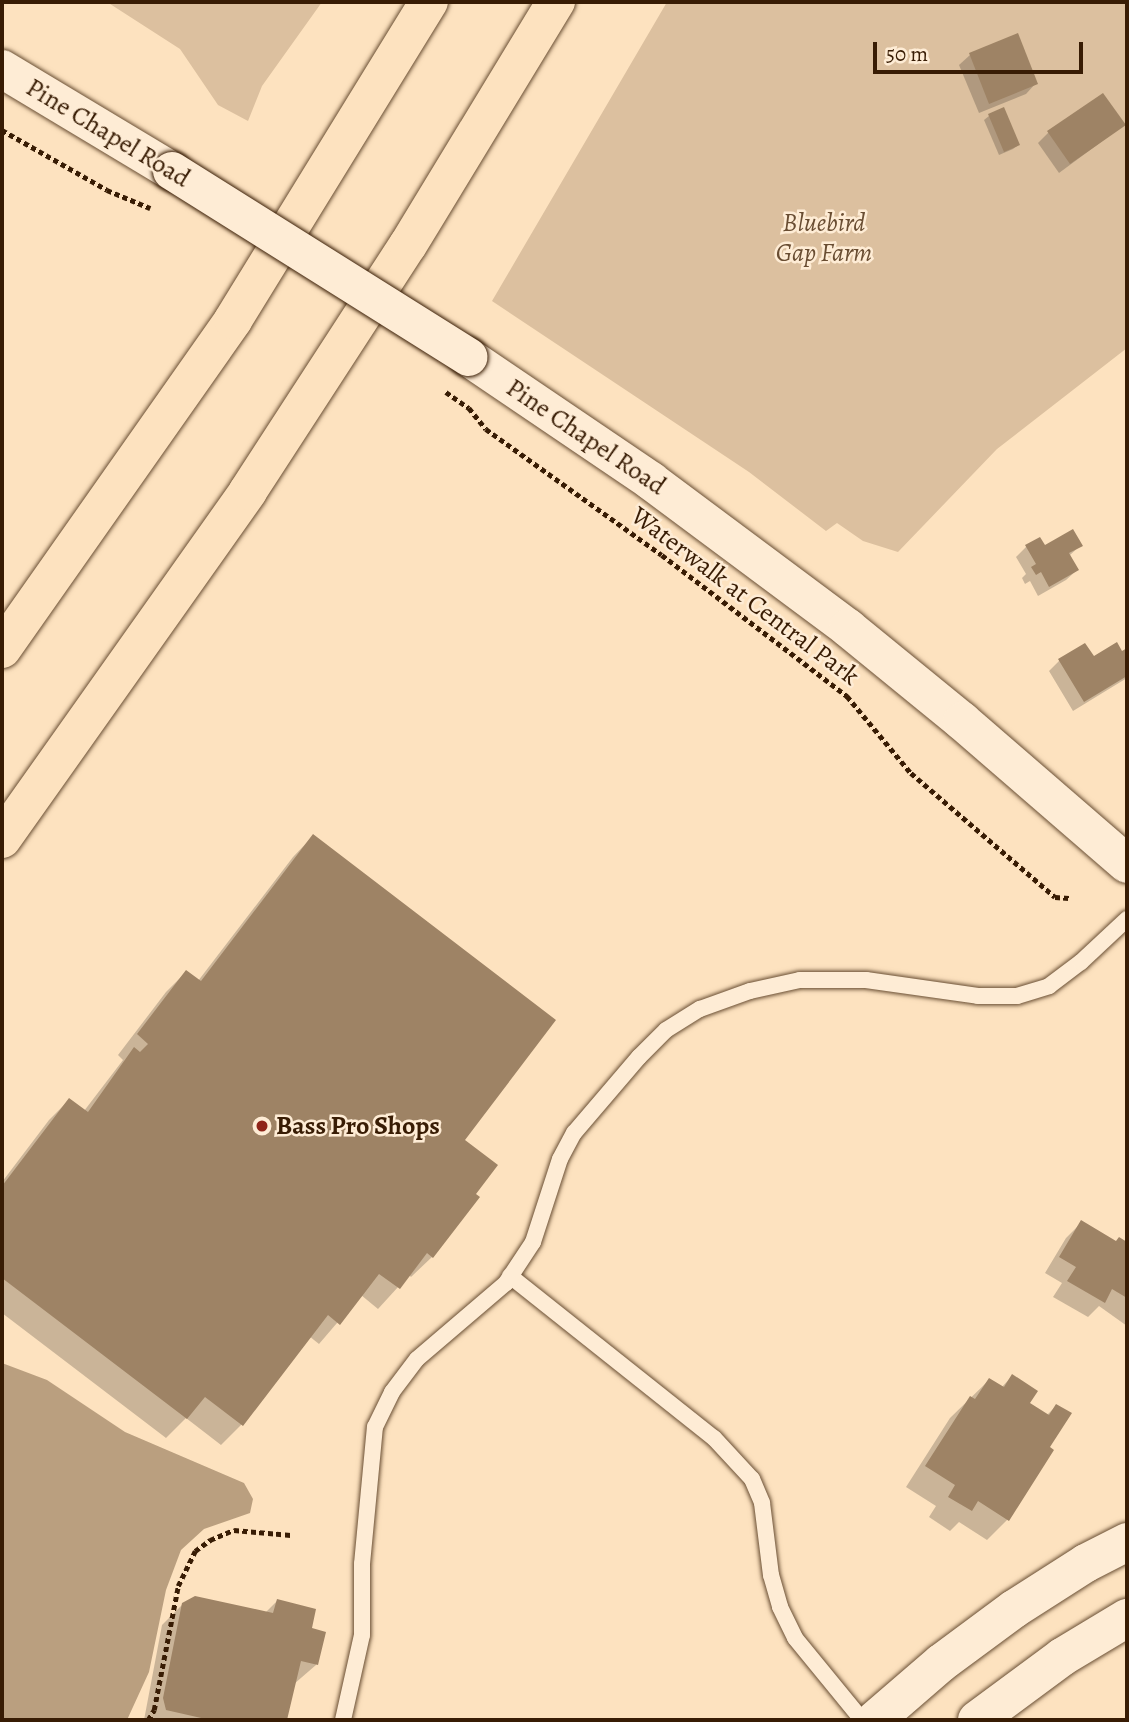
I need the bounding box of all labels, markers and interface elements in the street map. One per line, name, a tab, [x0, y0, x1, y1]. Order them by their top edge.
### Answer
scale bar	[877, 28, 1087, 72]
text: 50 m	[886, 40, 928, 68]
street label: Pine Chapel Road	[20, 72, 196, 194]
park label: Bluebird Gap Farm	[776, 207, 872, 268]
street label: Pine Chapel Road	[500, 372, 672, 502]
street label: Waterwalk at Central Park	[625, 500, 865, 692]
place label: Bass Pro Shops	[276, 1110, 440, 1142]
marker: Bass Pro Shops	[254, 1118, 270, 1134]

